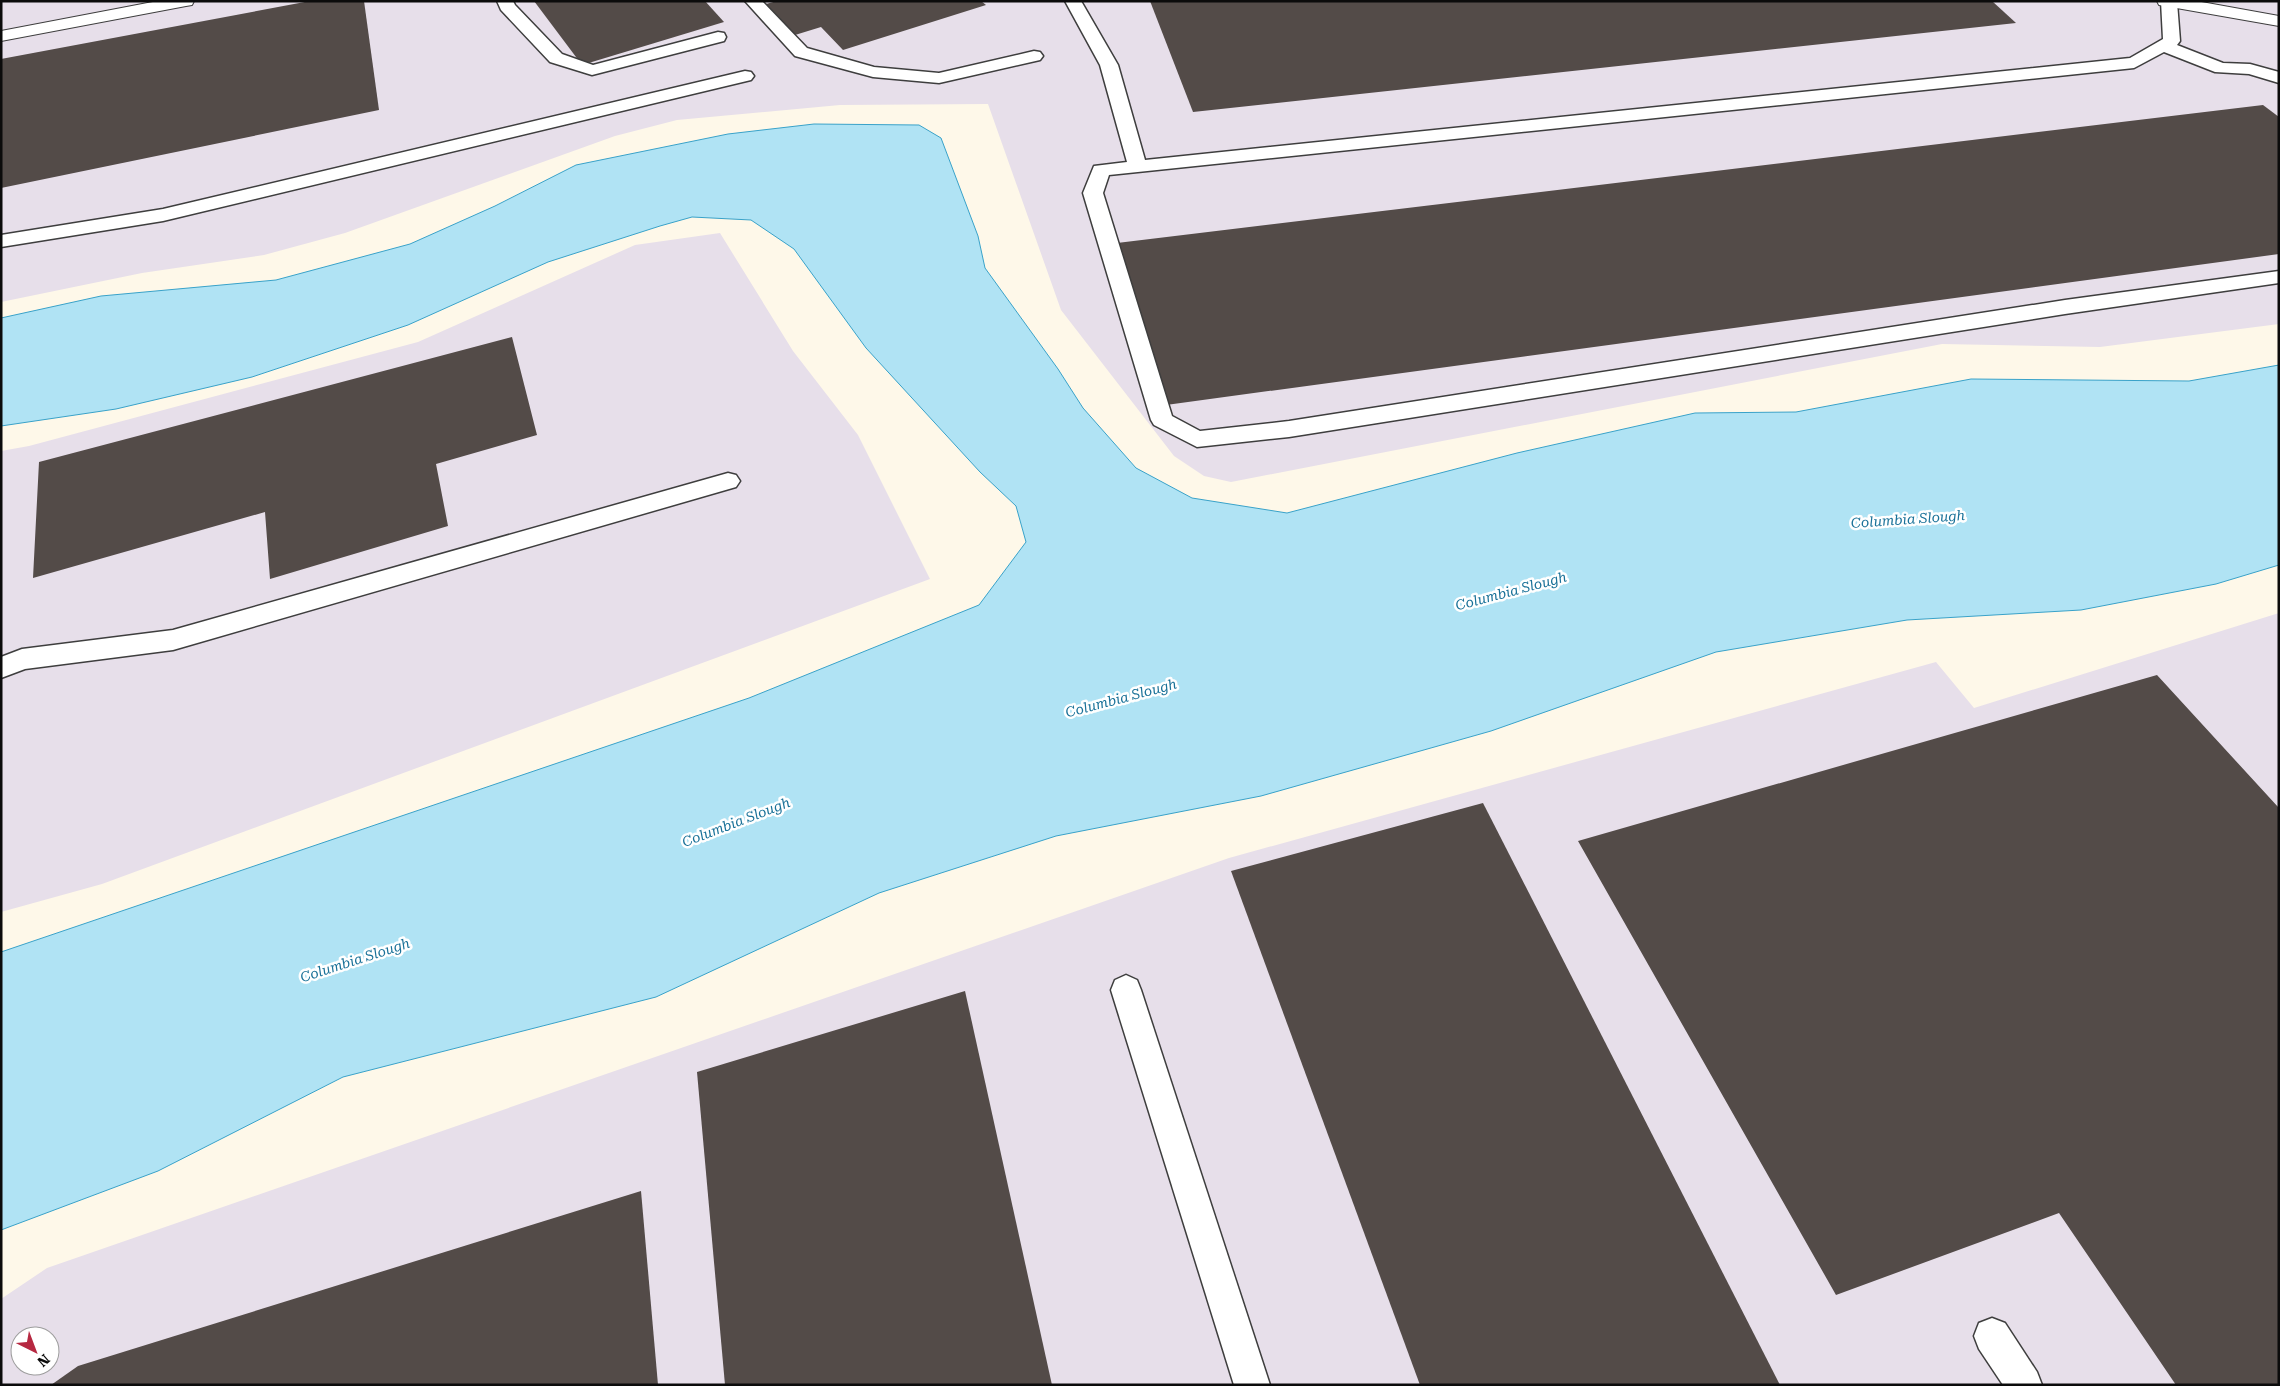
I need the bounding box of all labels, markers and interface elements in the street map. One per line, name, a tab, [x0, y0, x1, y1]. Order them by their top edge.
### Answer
water label: Columbia Slough	[1850, 507, 1966, 531]
water label: Columbia Slough	[1454, 568, 1569, 614]
water label: Columbia Slough	[1064, 675, 1179, 721]
water label: Columbia Slough	[680, 794, 793, 850]
water label: Columbia Slough	[298, 935, 412, 985]
north arrow	[10, 1326, 60, 1376]
text: N	[34, 1351, 53, 1370]

